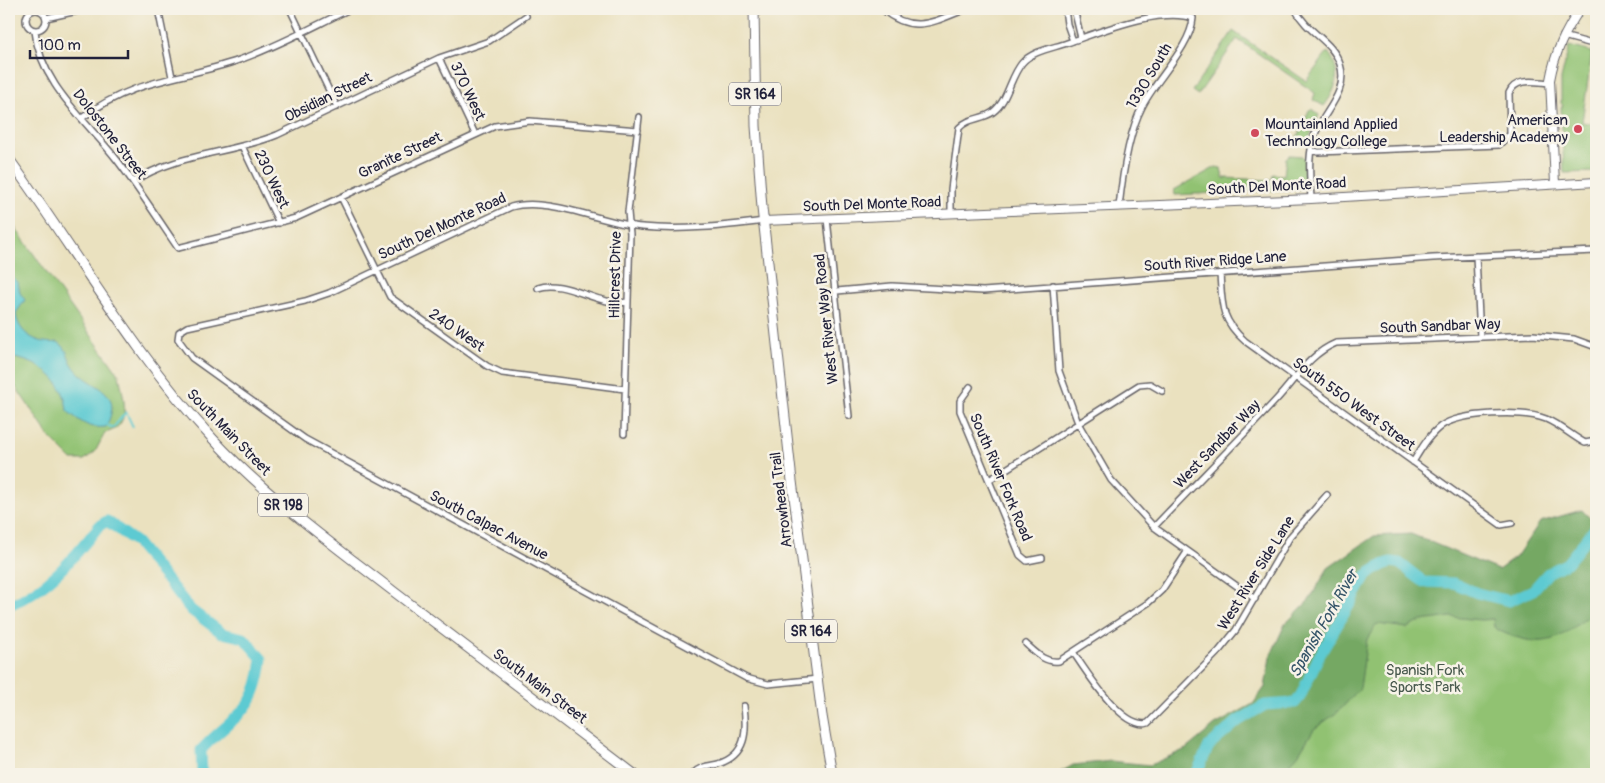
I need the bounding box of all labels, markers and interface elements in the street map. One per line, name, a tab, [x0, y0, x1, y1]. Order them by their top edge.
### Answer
scale bar	[30, 28, 128, 60]
text: 100 m	[38, 36, 81, 55]
street label: 1330 South	[1122, 40, 1177, 113]
street label: 370 West	[446, 59, 490, 125]
street label: Obsidian Street	[281, 68, 376, 127]
road number: SR 164	[729, 82, 781, 106]
street label: Dolostone Street	[68, 85, 151, 184]
place label: American Leadership Academy	[1439, 111, 1569, 147]
place label: Mountainland Applied Technology College	[1265, 115, 1398, 151]
marker: American Leadership Academy	[1572, 123, 1584, 135]
street label: Granite Street	[355, 127, 446, 183]
marker: Mountainland Applied Technology College	[1249, 127, 1261, 139]
street label: 230 West	[250, 147, 294, 213]
street label: South Del Monte Road	[1207, 173, 1347, 200]
street label: South Del Monte Road	[375, 188, 509, 264]
street label: South Del Monte Road	[802, 193, 942, 216]
street label: Hillcrest Drive	[605, 231, 626, 319]
street label: South River Ridge Lane	[1143, 247, 1288, 276]
street label: West River Way Road	[810, 253, 843, 385]
street label: 240 West	[425, 304, 489, 357]
street label: South Sandbar Way	[1379, 315, 1501, 338]
street label: South 550 West Street	[1289, 353, 1420, 456]
street label: South Main Street	[182, 385, 276, 480]
street label: West Sandbar Way	[1170, 395, 1265, 493]
street label: South River Fork Road	[965, 410, 1036, 544]
street label: Arrowhead Trail	[766, 451, 797, 549]
street label: South Calpac Avenue	[426, 486, 552, 565]
road number: SR 198	[258, 494, 308, 516]
street label: West River Side Lane	[1214, 512, 1300, 634]
water label: Spanish Fork River	[1285, 564, 1364, 681]
road number: SR 164	[785, 620, 837, 642]
street label: South Main Street	[489, 645, 591, 729]
park label: Spanish Fork Sports Park	[1386, 661, 1465, 697]

